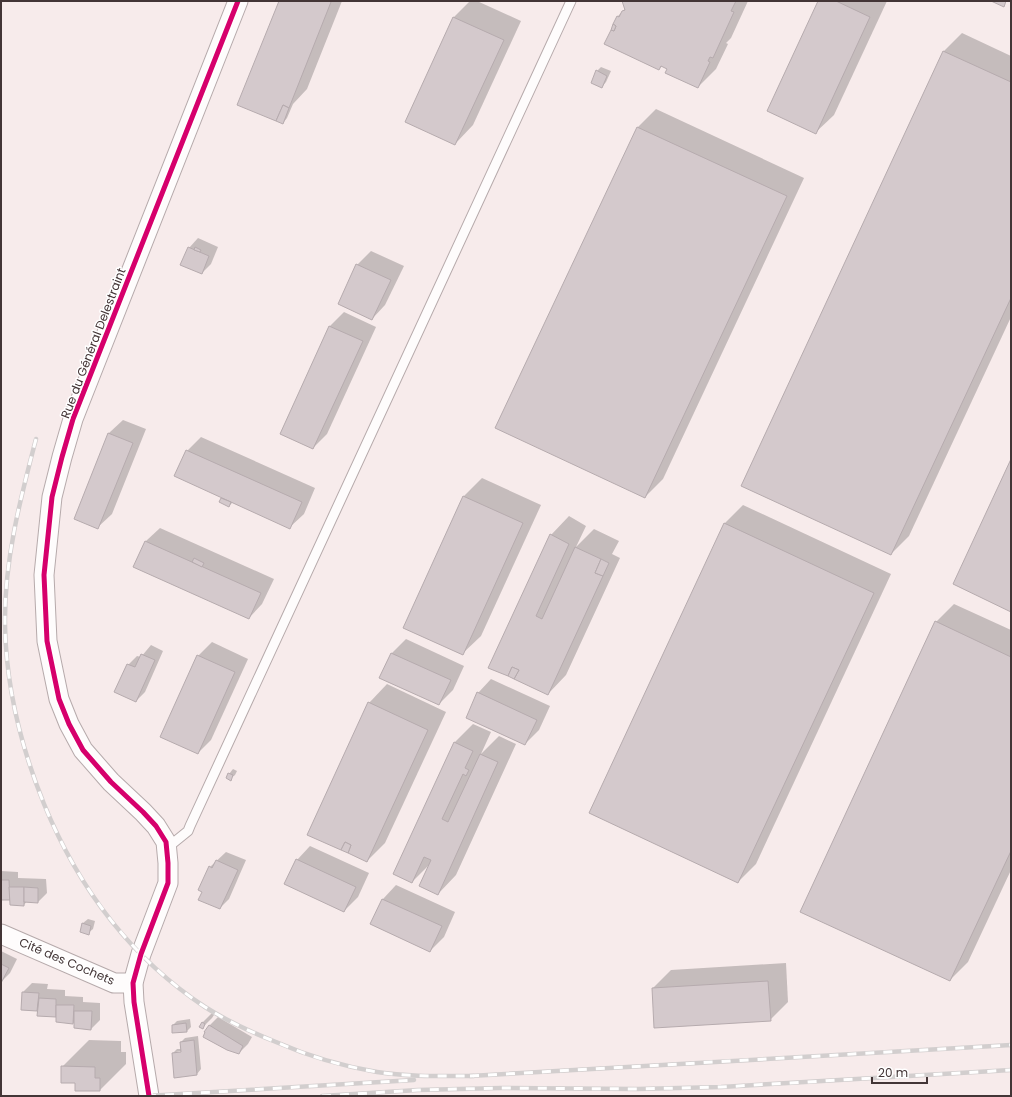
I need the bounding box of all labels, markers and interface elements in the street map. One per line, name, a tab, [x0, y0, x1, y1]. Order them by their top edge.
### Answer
street label: Rue du Général Delestraint	[56, 265, 130, 421]
street label: Cité des Cochets	[17, 933, 117, 989]
scale bar	[872, 1059, 927, 1085]
text: 20 m	[878, 1064, 908, 1081]

